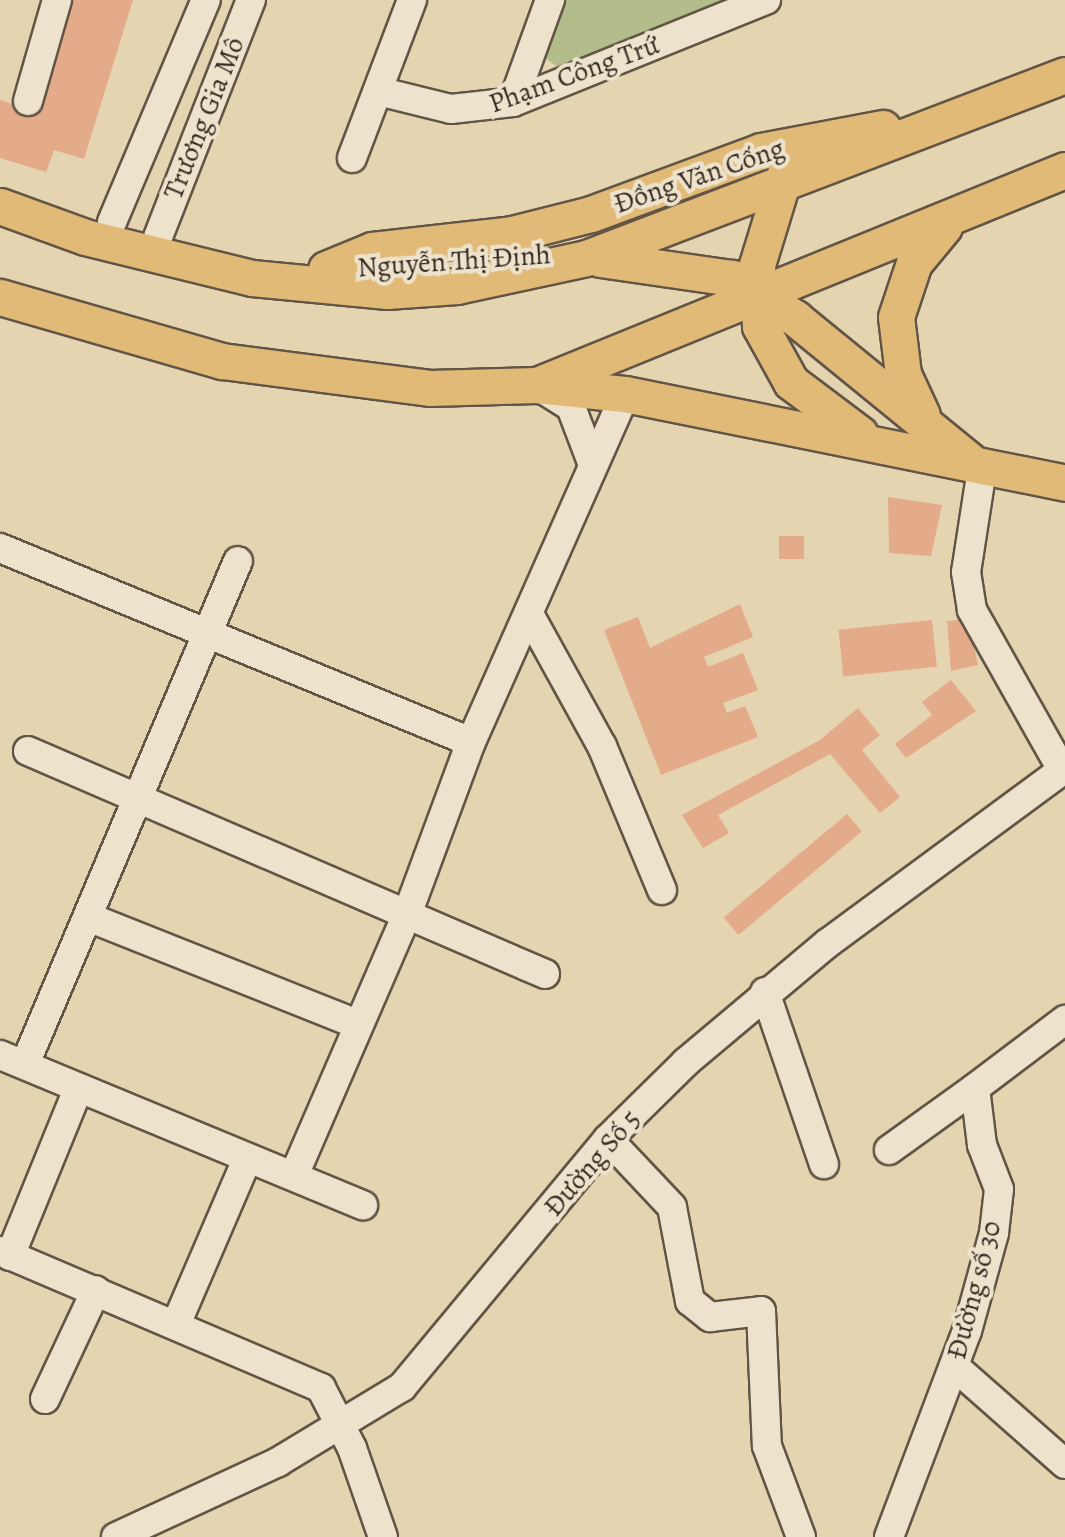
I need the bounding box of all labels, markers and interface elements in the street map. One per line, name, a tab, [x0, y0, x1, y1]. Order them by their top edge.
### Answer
street label: Phạm Công Trứ	[484, 28, 664, 120]
street label: Trương Gia Mô	[156, 32, 252, 204]
street label: Đồng Văn Cống	[609, 131, 789, 221]
street label: Nguyễn Thị Định	[356, 237, 552, 285]
street label: Đường Số 5	[536, 1103, 648, 1223]
street label: Đường số 30	[939, 1217, 1009, 1363]

